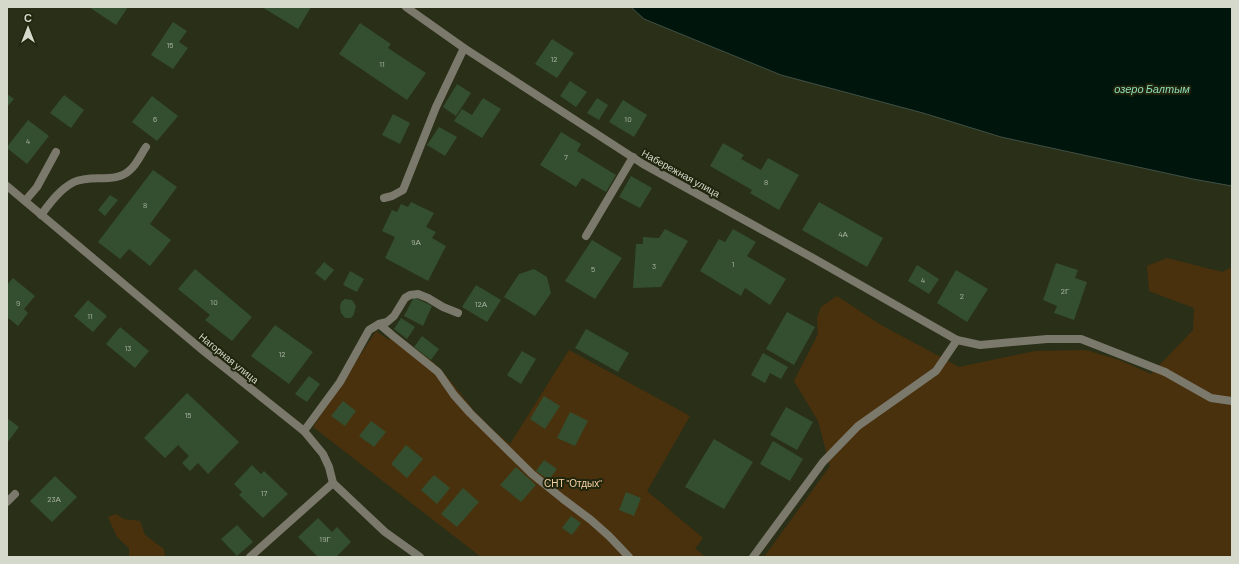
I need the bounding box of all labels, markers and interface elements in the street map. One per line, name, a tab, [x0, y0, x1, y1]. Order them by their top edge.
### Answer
north arrow	[8, 8, 48, 48]
text: С	[24, 11, 32, 24]
house number: 15	[167, 40, 173, 50]
house number: 12	[550, 54, 558, 64]
house number: 11	[379, 59, 385, 69]
water label: озеро Балтым	[1114, 82, 1190, 95]
house number: 6	[153, 114, 157, 124]
house number: 10	[624, 114, 632, 124]
house number: 4	[26, 136, 30, 146]
street label: Набережная улица	[640, 147, 723, 200]
house number: 7	[564, 152, 568, 162]
house number: 8	[764, 177, 768, 187]
house number: 8	[143, 200, 147, 210]
house number: 4А	[838, 229, 849, 239]
house number: 9А	[411, 237, 421, 247]
house number: 1	[732, 259, 735, 269]
house number: 3	[652, 261, 656, 271]
house number: 5	[591, 264, 595, 274]
house number: 4	[921, 275, 925, 285]
house number: 2Г	[1061, 286, 1070, 296]
house number: 2	[960, 291, 964, 301]
house number: 10	[210, 297, 218, 307]
house number: 9	[16, 298, 20, 308]
house number: 12А	[475, 299, 488, 309]
house number: 11	[87, 311, 93, 321]
street label: Нагорная улица	[197, 330, 262, 386]
house number: 13	[125, 343, 131, 353]
house number: 12	[278, 349, 286, 359]
house number: 15	[185, 410, 191, 420]
park label: СНТ "Отдых"	[544, 477, 602, 489]
house number: 17	[261, 488, 268, 498]
house number: 23А	[47, 494, 62, 504]
house number: 19Г	[319, 534, 331, 544]

